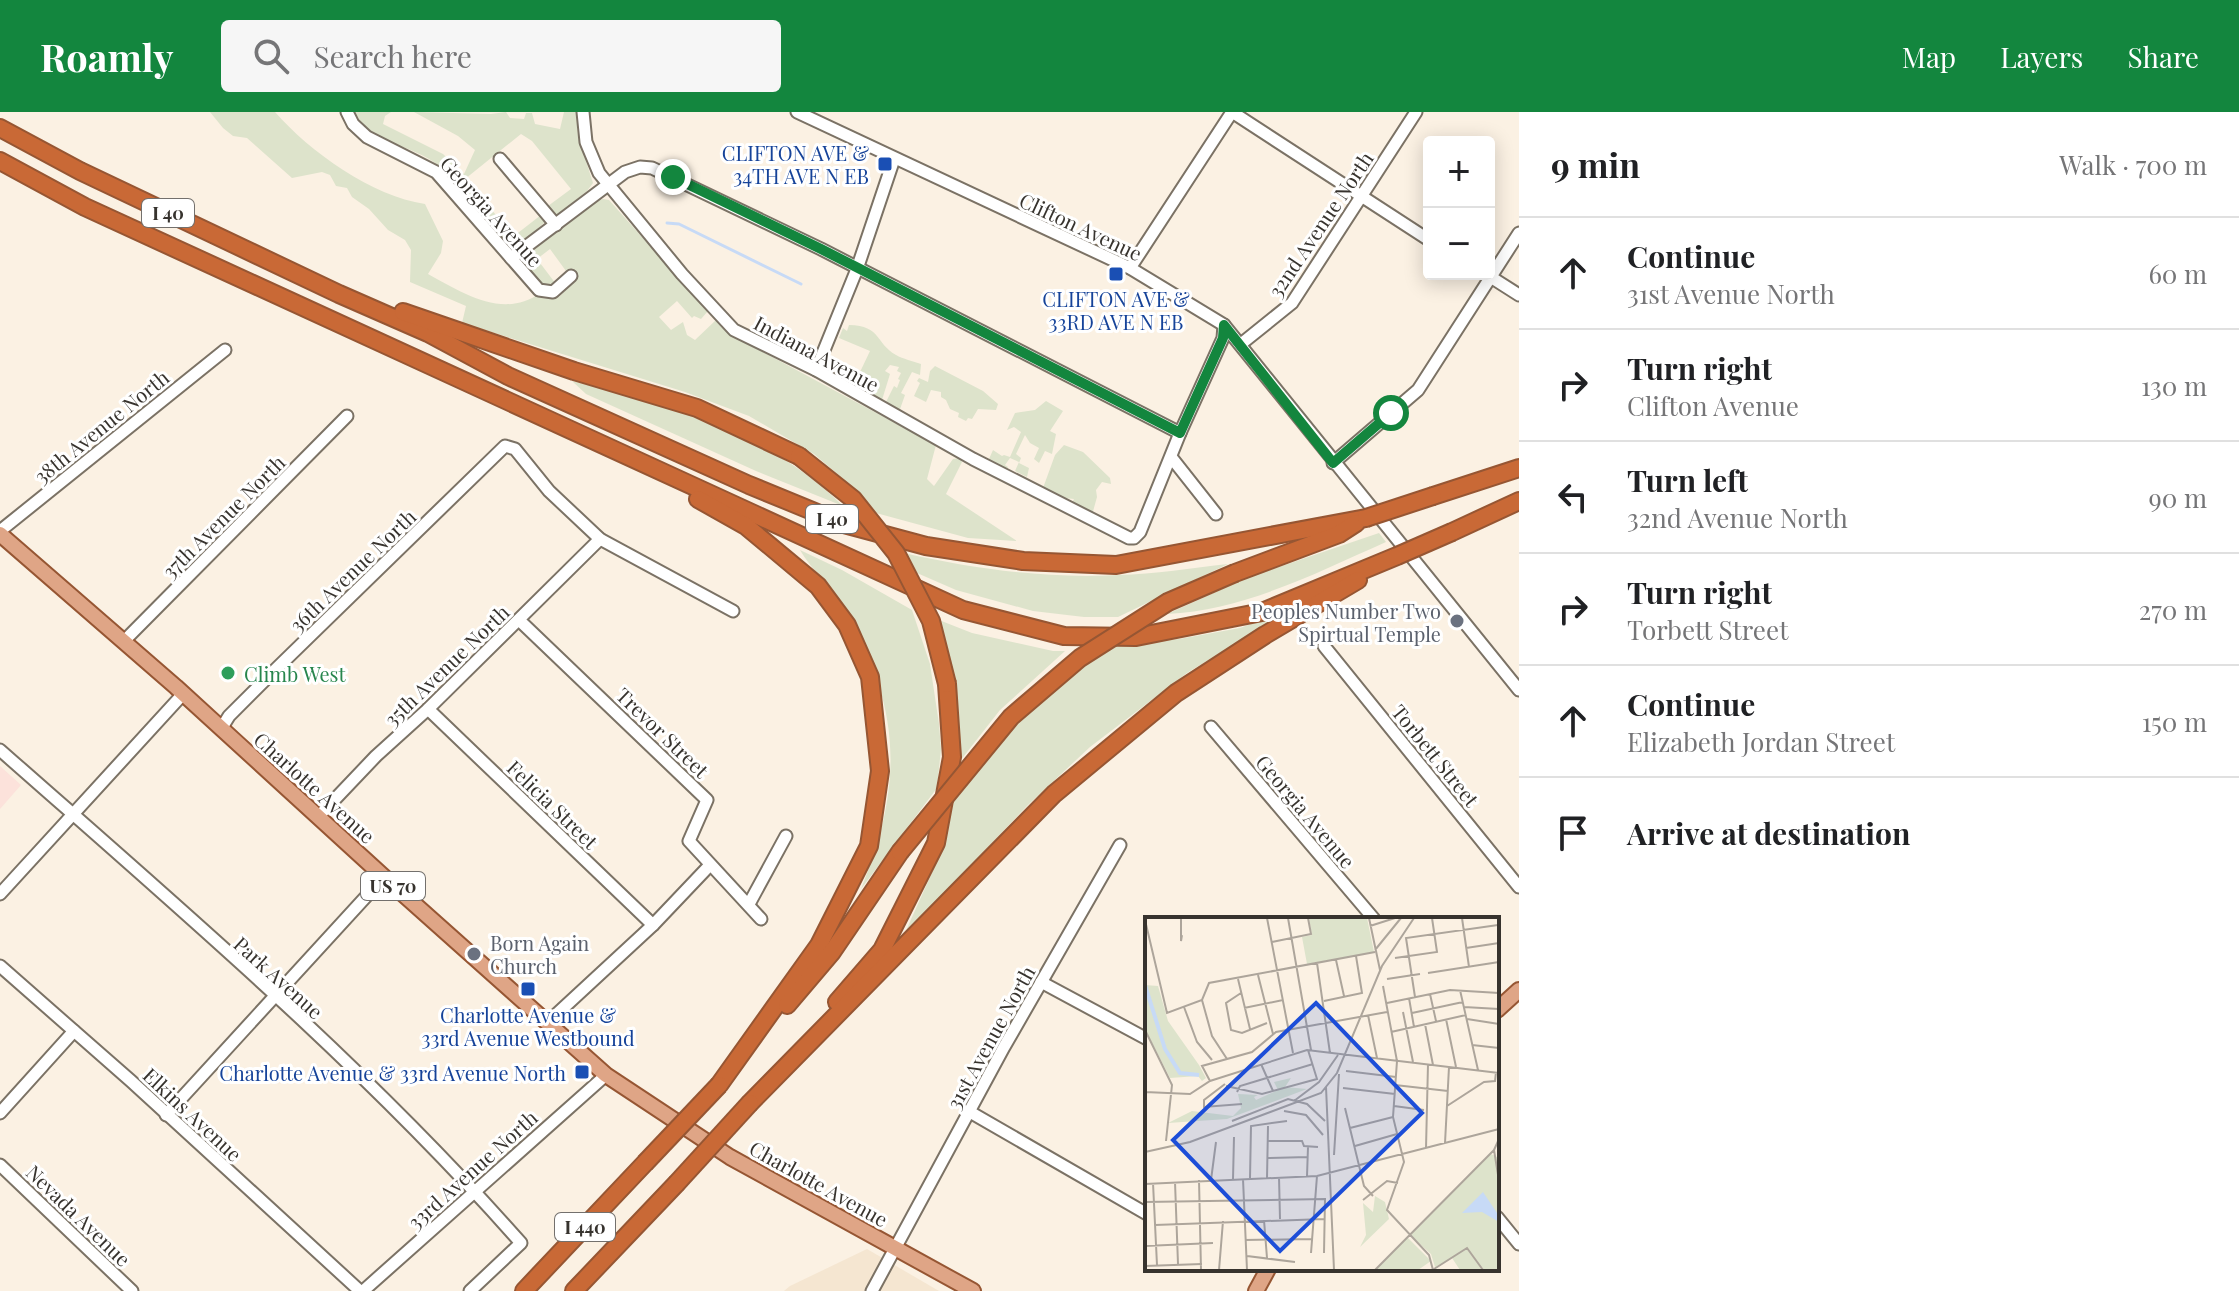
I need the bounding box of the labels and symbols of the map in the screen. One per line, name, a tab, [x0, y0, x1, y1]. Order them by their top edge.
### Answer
place label: CLIFTON AVE & 34TH AVE N EB	[722, 139, 869, 189]
street label: 32nd Avenue North	[1261, 146, 1379, 302]
street label: Georgia Avenue	[435, 150, 549, 272]
marker: CLIFTON AVE & 34TH AVE N EB	[876, 155, 894, 173]
route end	[655, 159, 691, 195]
street label: Clifton Avenue	[1015, 186, 1147, 266]
road number: I 40	[142, 199, 194, 227]
marker: CLIFTON AVE & 33RD AVE N EB	[1107, 265, 1125, 283]
place label: CLIFTON AVE & 33RD AVE N EB	[1042, 285, 1190, 335]
street label: Indiana Avenue	[750, 309, 884, 397]
street label: 38th Avenue North	[28, 363, 174, 489]
route start	[1373, 395, 1409, 431]
street label: 37th Avenue North	[156, 448, 291, 583]
street label: 36th Avenue North	[283, 502, 421, 637]
road number: I 40	[806, 505, 858, 533]
place label: Peoples Number Two Spirtual Temple	[1251, 597, 1441, 647]
street label: 35th Avenue North	[378, 598, 514, 732]
marker: Peoples Number Two Spirtual Temple	[1448, 612, 1466, 630]
place label: Climb West	[244, 660, 346, 687]
marker: Climb West	[219, 664, 237, 682]
street label: Trevor Street	[611, 681, 716, 784]
street label: Torbett Street	[1386, 698, 1486, 812]
street label: Charlotte Avenue	[249, 725, 381, 849]
street label: Georgia Avenue	[1251, 749, 1361, 873]
street label: Felicia Street	[502, 754, 605, 855]
road number: US 70	[361, 872, 425, 900]
inset map	[1145, 917, 1499, 1271]
place label: Born Again Church	[490, 929, 589, 979]
street label: Park Avenue	[229, 930, 329, 1024]
marker: Born Again Church	[465, 945, 483, 963]
street label: 31st Avenue North	[939, 960, 1041, 1113]
marker: Charlotte Avenue & 33rd Avenue Westbound	[519, 980, 537, 998]
place label: Charlotte Avenue & 33rd Avenue Westbound	[421, 1001, 635, 1051]
place label: Charlotte Avenue & 33rd Avenue North	[219, 1059, 566, 1086]
street label: Elkins Avenue	[138, 1061, 248, 1167]
marker: Charlotte Avenue & 33rd Avenue North	[573, 1063, 591, 1081]
street label: 33rd Avenue North	[401, 1103, 543, 1235]
street label: Charlotte Avenue	[745, 1134, 893, 1232]
street label: Nevada Avenue	[21, 1158, 137, 1272]
road number: I 440	[555, 1213, 615, 1241]

